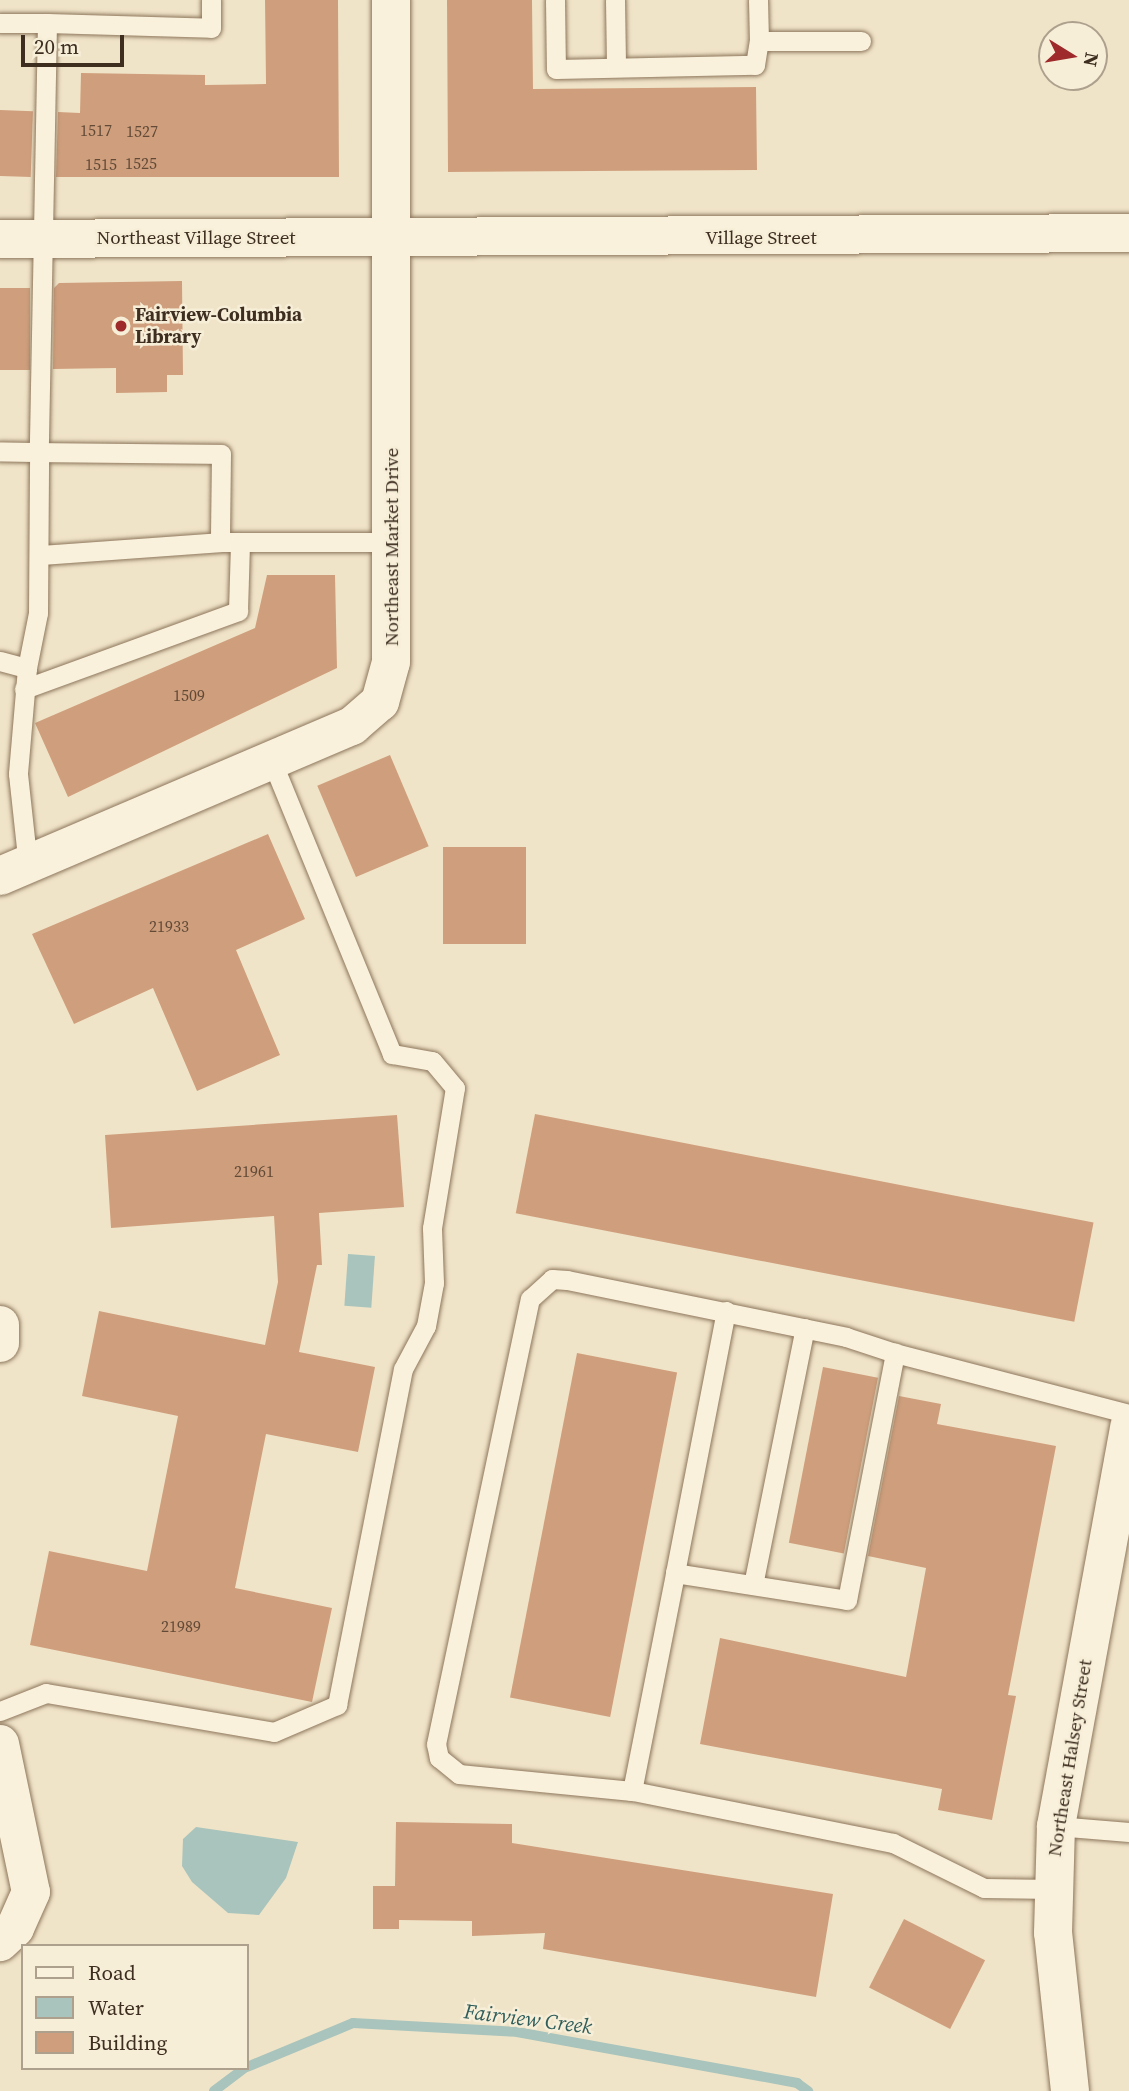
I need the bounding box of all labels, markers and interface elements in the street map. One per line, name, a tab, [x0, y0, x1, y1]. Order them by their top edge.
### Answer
scale bar	[24, 21, 128, 65]
north arrow	[1038, 21, 1108, 91]
text: 20 m	[34, 32, 79, 61]
text: N	[1078, 50, 1106, 69]
house number: 1517	[80, 120, 112, 140]
house number: 1527	[126, 121, 158, 141]
house number: 1525	[125, 153, 157, 173]
house number: 1515	[85, 154, 117, 174]
street label: Northeast Village Street	[96, 227, 296, 249]
street label: Village Street	[705, 227, 817, 249]
place label: Fairview-Columbia Library	[135, 304, 302, 348]
marker: Fairview-Columbia Library	[113, 318, 129, 334]
street label: Northeast Market Drive	[381, 448, 403, 646]
house number: 1509	[173, 685, 205, 705]
house number: 21933	[149, 916, 189, 936]
house number: 21961	[234, 1161, 274, 1181]
house number: 21989	[161, 1616, 201, 1636]
street label: Northeast Halsey Street	[1043, 1658, 1097, 1858]
legend	[21, 1944, 248, 2070]
text: Road	[88, 1958, 136, 1987]
text: Water	[88, 1993, 144, 2022]
water label: Fairview Creek	[462, 1999, 594, 2039]
text: Building	[88, 2028, 167, 2057]

